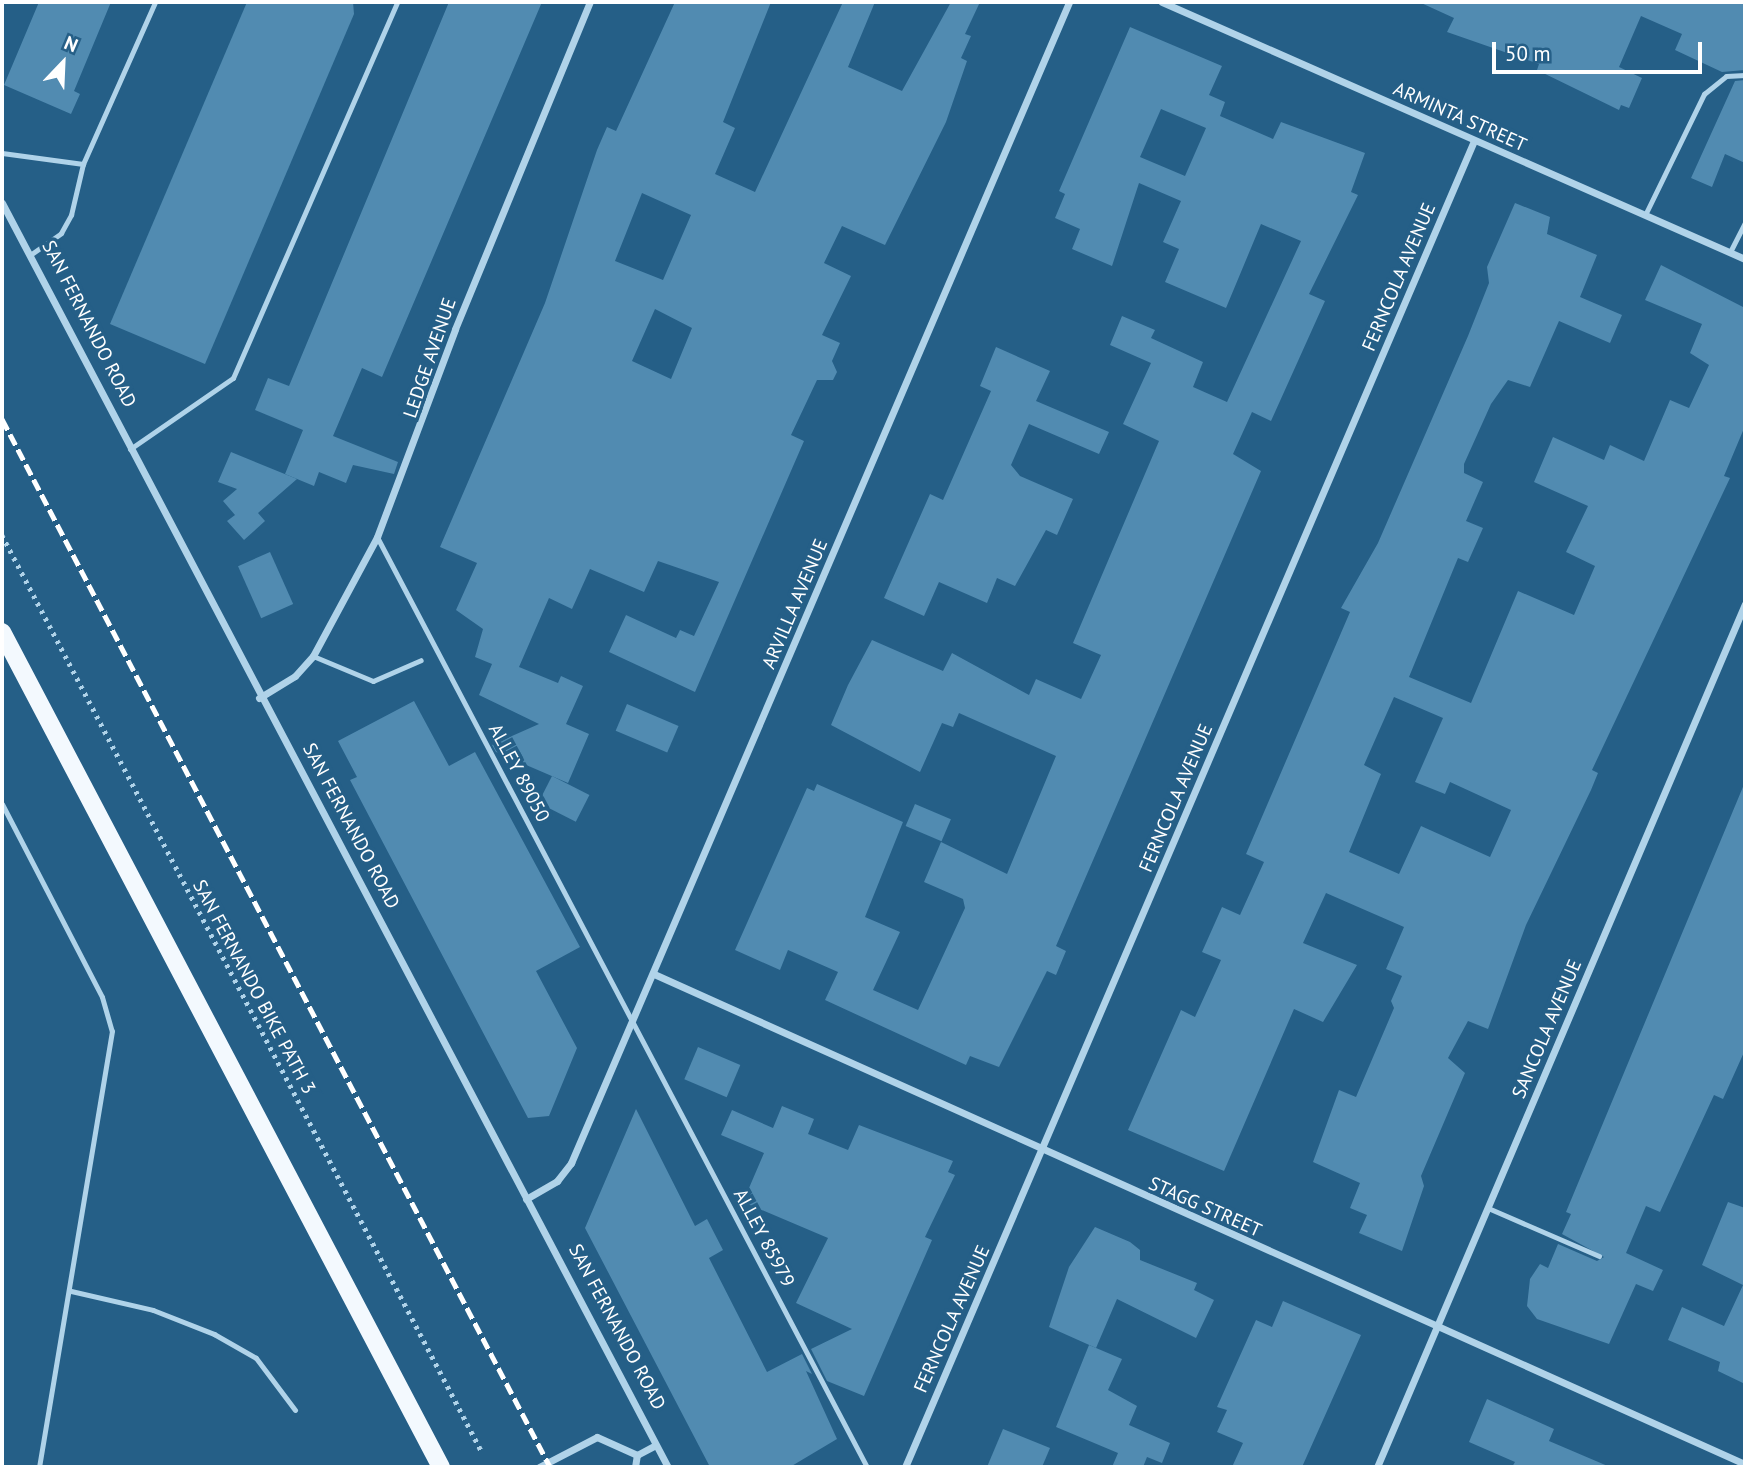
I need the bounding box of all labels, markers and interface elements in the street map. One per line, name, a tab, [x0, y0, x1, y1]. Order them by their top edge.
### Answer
north arrow	[28, 28, 98, 98]
scale bar	[1495, 28, 1705, 72]
text: N	[61, 30, 82, 57]
text: 50 m	[1505, 40, 1551, 67]
street label: ARMINTA STREET	[1390, 77, 1530, 157]
street label: FERNCOLA AVENUE	[1357, 199, 1441, 355]
street label: SAN FERNANDO ROAD	[37, 237, 141, 411]
street label: LEDGE AVENUE	[399, 295, 461, 421]
street label: ARVILLA AVENUE	[757, 535, 833, 673]
street label: ALLEY 89050	[483, 720, 555, 826]
street label: FERNCOLA AVENUE	[1134, 720, 1218, 876]
street label: SAN FERNANDO ROAD	[298, 739, 404, 913]
street label: SAN FERNANDO BIKE PATH 3	[188, 876, 320, 1098]
street label: SANCOLA AVENUE	[1507, 955, 1587, 1103]
street label: STAGG STREET	[1145, 1172, 1265, 1242]
street label: ALLEY 85979	[728, 1185, 800, 1291]
street label: SAN FERNANDO ROAD	[564, 1240, 670, 1414]
street label: FERNCOLA AVENUE	[909, 1241, 995, 1397]

